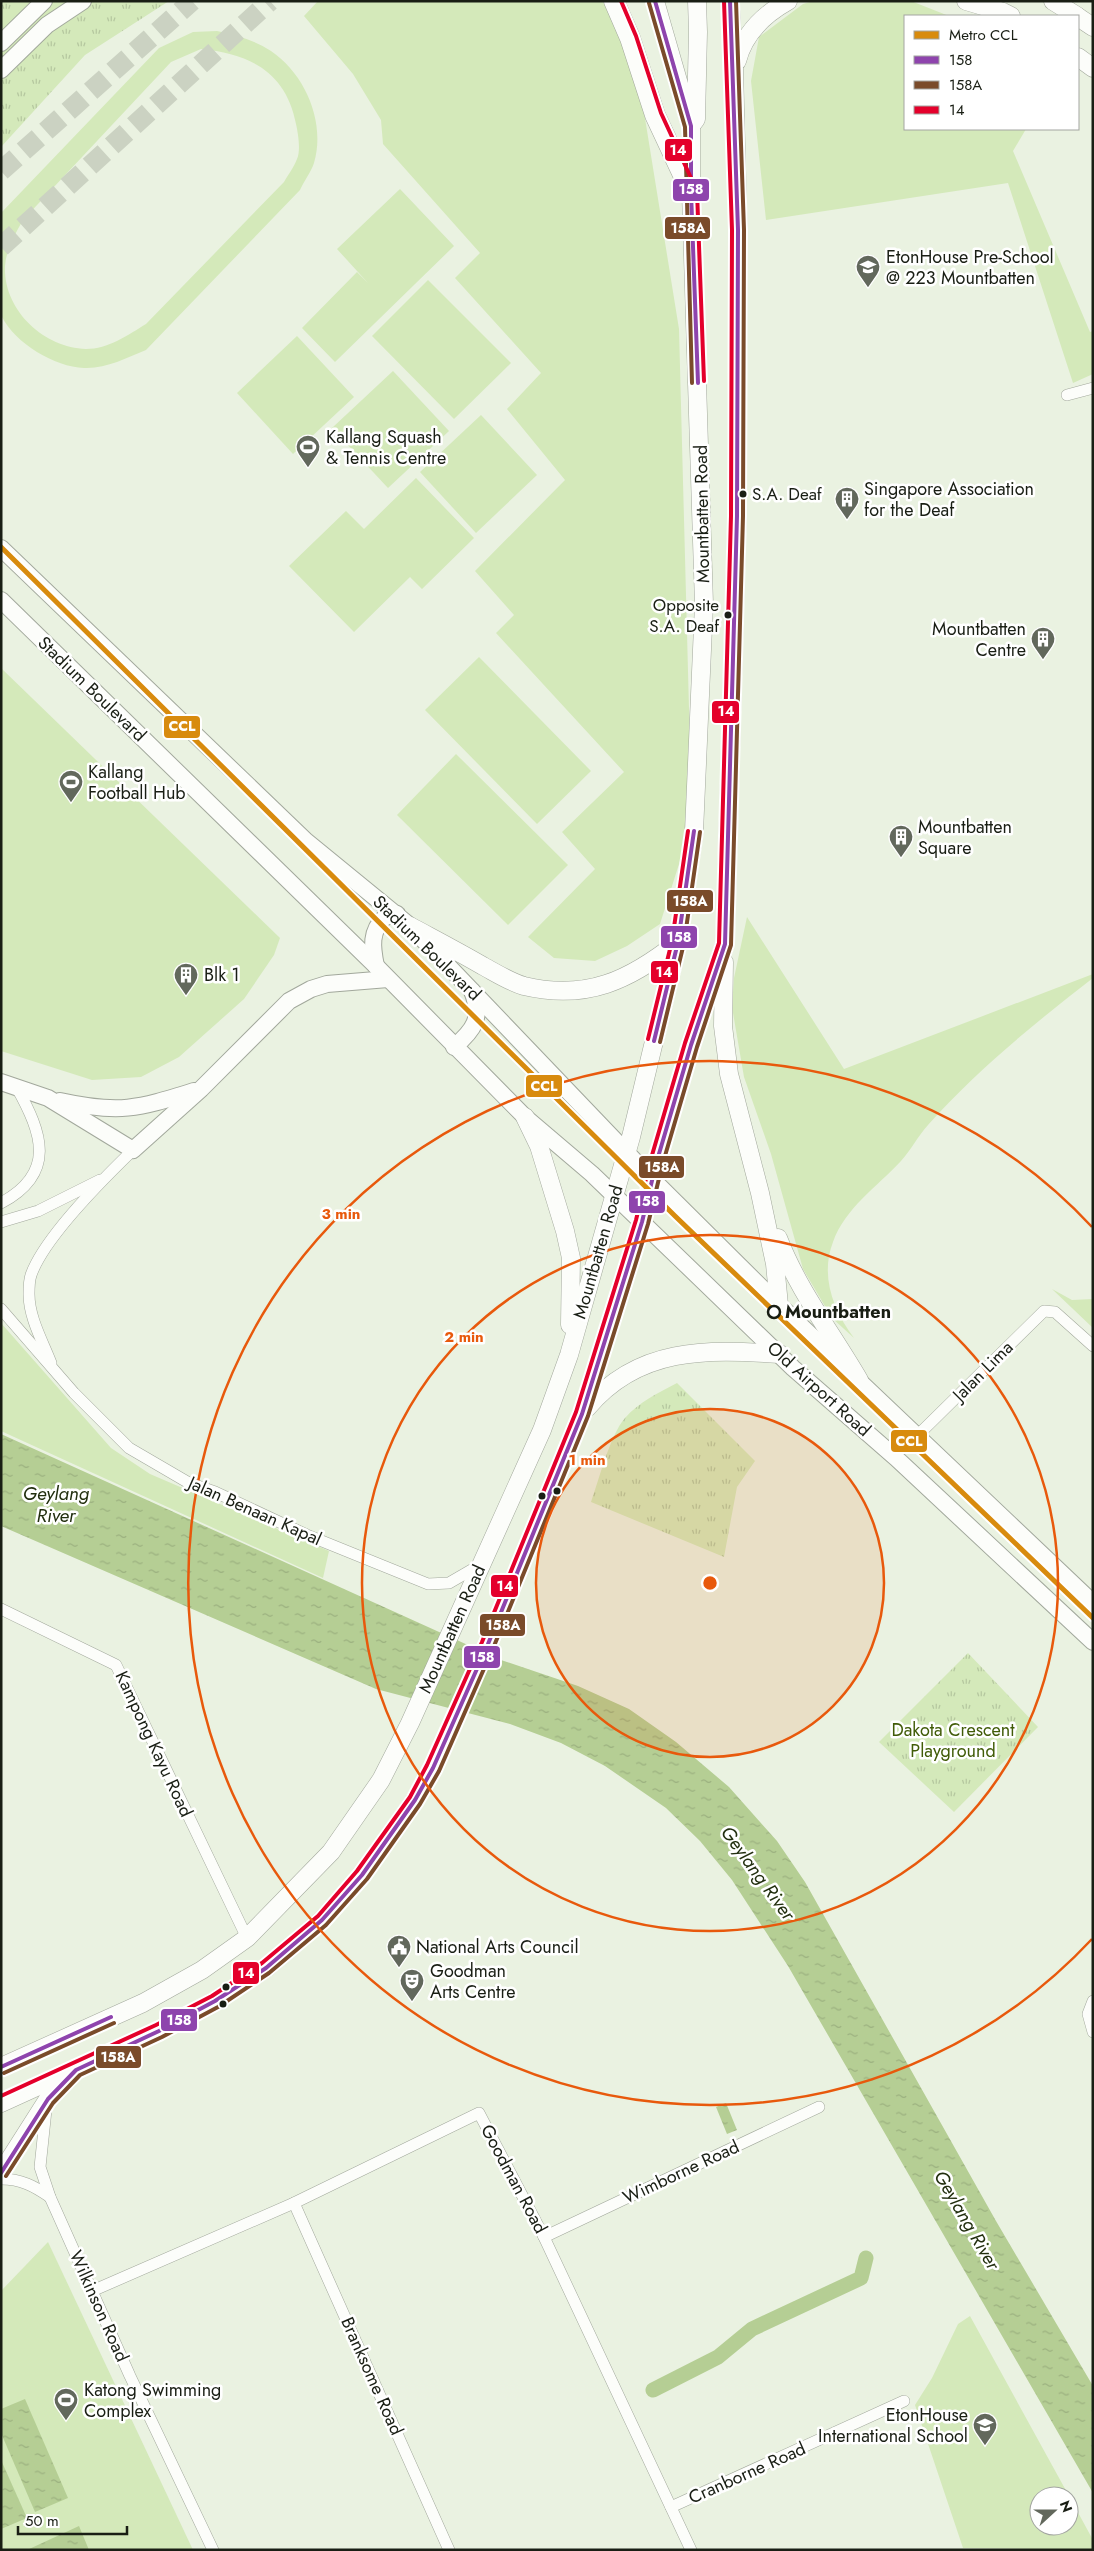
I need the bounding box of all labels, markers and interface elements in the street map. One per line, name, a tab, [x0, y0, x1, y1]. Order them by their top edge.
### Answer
legend	[904, 15, 1079, 130]
text: Metro CCL	[949, 24, 1018, 46]
text: 158	[949, 49, 972, 71]
text: 158A	[949, 74, 982, 96]
text: 14	[949, 99, 965, 121]
line badge: 14	[664, 138, 693, 162]
text: 14	[670, 140, 687, 160]
line badge: 158	[672, 178, 710, 202]
text: 158	[679, 179, 704, 199]
line badge: 158A	[664, 216, 711, 240]
text: 158A	[670, 218, 706, 238]
place label: EtonHouse Pre-School @ 223 Mountbatten	[886, 244, 1054, 291]
school or university icon: EtonHouse Pre-School @ 223 Mountbatten	[855, 254, 881, 288]
place label: Kallang Squash & Tennis Centre	[326, 424, 446, 471]
sports icon: Kallang Squash & Tennis Centre	[295, 434, 321, 468]
street label: Mountbatten Road	[688, 445, 716, 583]
place label: Singapore Association for the Deaf	[864, 476, 1034, 523]
place label: S.A. Deaf	[752, 482, 823, 506]
building icon: Singapore Association for the Deaf	[834, 486, 860, 520]
marker: S.A. Deaf	[738, 489, 748, 499]
place label: Opposite S.A. Deaf	[649, 593, 720, 638]
marker: Opposite S.A. Deaf	[723, 610, 733, 620]
place label: Mountbatten Centre	[932, 616, 1026, 663]
building icon: Mountbatten Centre	[1030, 626, 1056, 660]
street label: Stadium Boulevard	[32, 630, 152, 748]
line badge: 14	[711, 700, 740, 724]
text: 14	[718, 701, 735, 721]
line badge: CCL	[163, 715, 201, 739]
text: CCL	[168, 716, 196, 736]
place label: Kallang Football Hub	[88, 759, 186, 806]
sports icon: Kallang Football Hub	[58, 769, 84, 803]
place label: Mountbatten Square	[918, 814, 1012, 861]
building icon: Mountbatten Square	[888, 824, 914, 858]
street label: Stadium Boulevard	[367, 889, 487, 1007]
line badge: 158A	[666, 889, 714, 913]
text: 158A	[672, 891, 708, 911]
line badge: 158	[660, 925, 698, 949]
text: 158	[667, 927, 692, 947]
line badge: 14	[650, 960, 679, 984]
building icon: Blk 1	[173, 962, 199, 996]
place label: Blk 1	[204, 962, 240, 988]
text: 14	[656, 962, 673, 982]
line badge: CCL	[525, 1074, 563, 1098]
text: CCL	[530, 1076, 558, 1096]
line badge: 158A	[638, 1155, 685, 1179]
text: 158A	[644, 1157, 680, 1177]
street label: Mountbatten Road	[566, 1182, 630, 1322]
line badge: 158	[628, 1190, 666, 1214]
text: 158	[635, 1191, 660, 1211]
text: 3 min	[322, 1203, 360, 1225]
place label: Mountbatten	[785, 1299, 891, 1325]
marker: Mountbatten	[767, 1305, 781, 1319]
text: 2 min	[444, 1326, 484, 1348]
street label: Old Airport Road	[761, 1335, 877, 1443]
street label: Jalan Lima	[945, 1335, 1019, 1409]
line badge: CCL	[890, 1429, 928, 1453]
text: CCL	[895, 1431, 923, 1451]
text: 1 min	[568, 1449, 606, 1471]
street label: Jalan Benaan Kapal	[182, 1469, 326, 1552]
water label: Geylang River	[23, 1480, 90, 1529]
unlabelled marker	[552, 1486, 562, 1496]
unlabelled marker	[537, 1491, 547, 1501]
street label: Mountbatten Road	[412, 1561, 492, 1697]
line badge: 14	[490, 1574, 519, 1598]
centre of rings	[701, 1574, 719, 1592]
text: 14	[497, 1576, 514, 1596]
line badge: 158A	[479, 1613, 526, 1637]
text: 158A	[485, 1615, 521, 1635]
line badge: 158	[463, 1645, 501, 1669]
text: 158	[470, 1647, 495, 1667]
street label: Kampong Kayu Road	[109, 1667, 199, 1821]
park label: Dakota Crescent Playground	[891, 1717, 1015, 1764]
water label: Geylang River	[714, 1820, 803, 1927]
public building icon: National Arts Council	[386, 1934, 412, 1968]
place label: National Arts Council	[416, 1934, 579, 1960]
place label: Goodman Arts Centre	[430, 1958, 516, 2005]
line badge: 14	[232, 1961, 260, 1985]
text: 14	[238, 1963, 255, 1983]
theatre icon: Goodman Arts Centre	[399, 1968, 425, 2002]
unlabelled marker	[221, 1982, 231, 1992]
unlabelled marker	[218, 1999, 228, 2009]
line badge: 158	[160, 2008, 198, 2032]
text: 158	[167, 2010, 192, 2030]
line badge: 158A	[95, 2045, 142, 2069]
text: 158A	[100, 2047, 136, 2067]
street label: Goodman Road	[474, 2120, 554, 2238]
street label: Wimborne Road	[619, 2134, 743, 2210]
water label: Geylang River	[928, 2165, 1007, 2276]
street label: Wilkinson Road	[63, 2246, 135, 2366]
street label: Branksome Road	[334, 2313, 410, 2439]
place label: Katong Swimming Complex	[84, 2377, 221, 2424]
sports icon: Katong Swimming Complex	[53, 2387, 79, 2421]
place label: EtonHouse International School	[818, 2402, 968, 2449]
school or university icon: EtonHouse International School	[972, 2412, 998, 2446]
street label: Cranborne Road	[684, 2436, 810, 2510]
north arrow	[1029, 2486, 1079, 2536]
text: N	[1055, 2498, 1077, 2515]
scale bar	[18, 2504, 126, 2536]
text: 50 m	[25, 2510, 59, 2532]

